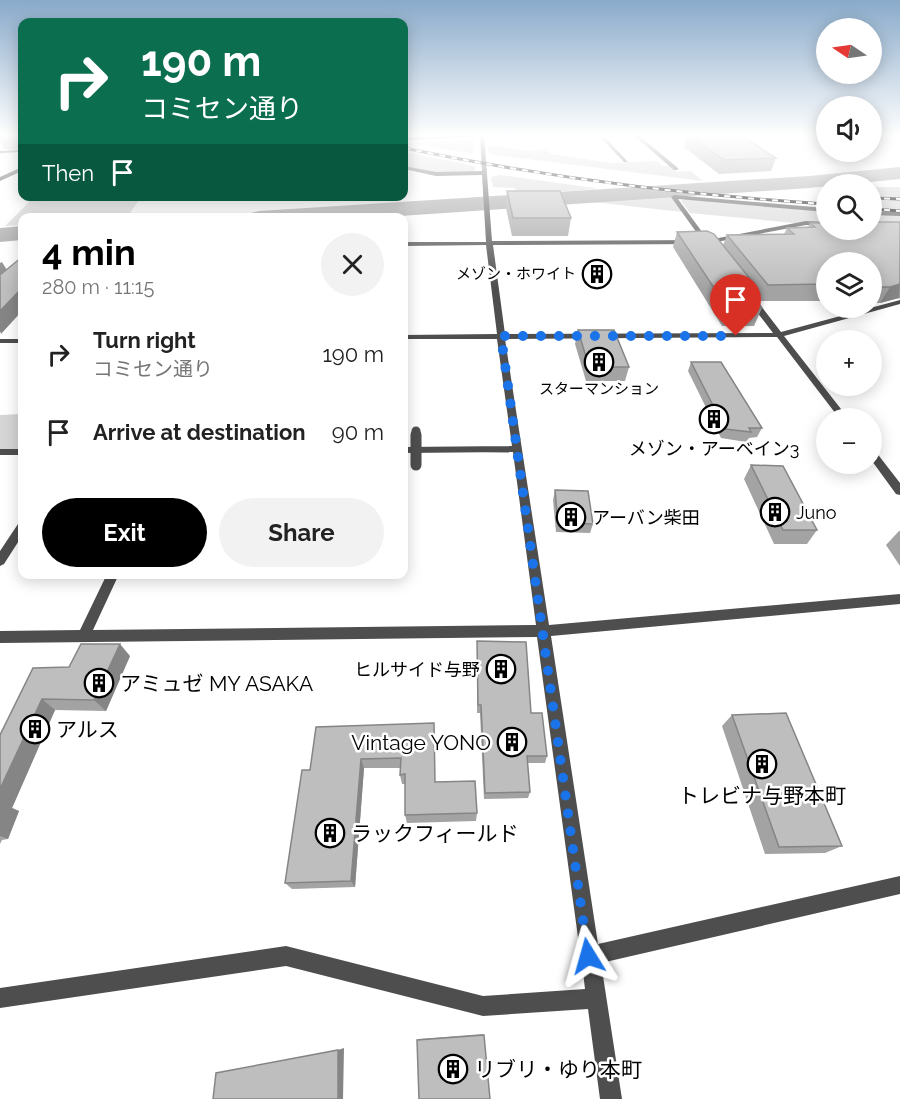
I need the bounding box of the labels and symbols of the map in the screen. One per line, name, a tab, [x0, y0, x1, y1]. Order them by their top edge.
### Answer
north arrow	[816, 18, 882, 84]
building icon: メゾン・ホワイト	[581, 258, 613, 290]
place label: メゾン・ホワイト	[456, 265, 576, 283]
pin	[710, 274, 761, 336]
building icon: スターマンション	[583, 346, 615, 378]
place label: スターマンション	[539, 380, 659, 398]
building icon: メゾン・アーベイン3	[698, 403, 730, 435]
place label: メゾン・アーベイン3	[629, 438, 799, 459]
building icon: Juno	[759, 496, 791, 528]
building icon: アーバン柴田	[555, 501, 587, 533]
place label: Juno	[796, 502, 837, 523]
place label: アーバン柴田	[592, 507, 700, 528]
building icon: ヒルサイド与野	[485, 653, 517, 685]
place label: ヒルサイド与野	[354, 659, 480, 680]
building icon: アミュゼ MY ASAKA	[83, 667, 115, 699]
place label: アミュゼ MY ASAKA	[120, 671, 313, 696]
building icon: アルス	[19, 713, 51, 745]
place label: アルス	[56, 717, 119, 742]
building icon: Vintage YONO	[496, 726, 528, 758]
place label: Vintage YONO	[351, 730, 491, 755]
building icon: トレビナ与野本町	[746, 748, 778, 780]
place label: トレビナ与野本町	[678, 783, 846, 808]
building icon: ラックフィールド	[314, 817, 346, 849]
place label: ラックフィールド	[351, 821, 519, 846]
position arrow	[556, 924, 620, 988]
building icon: リブリ・ゆり本町	[437, 1053, 469, 1085]
place label: リブリ・ゆり本町	[474, 1057, 642, 1082]

